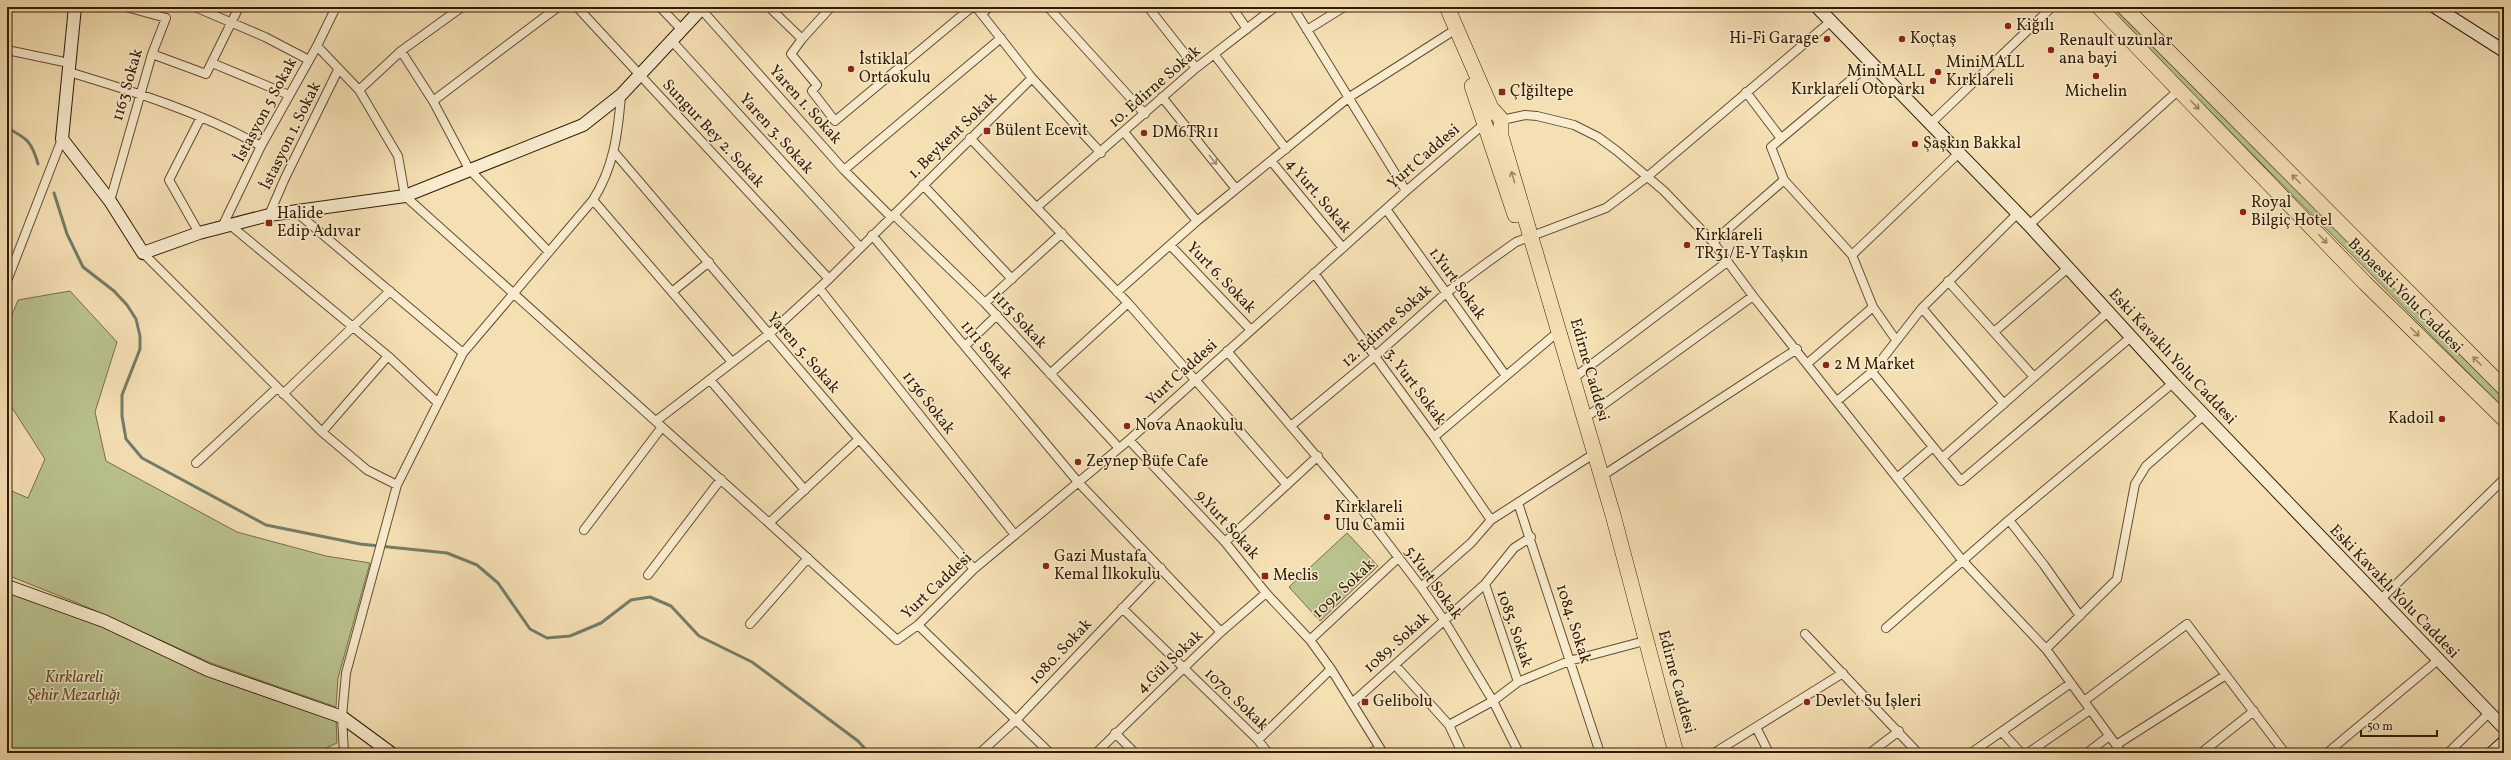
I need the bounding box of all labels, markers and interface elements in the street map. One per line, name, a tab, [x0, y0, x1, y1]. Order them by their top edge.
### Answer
place label: Kiğılı	[2016, 15, 2054, 37]
marker: Kiğılı	[2003, 21, 2013, 31]
place label: Hi-Fi Garage	[1729, 28, 1819, 50]
place label: Koçtaş	[1910, 28, 1956, 50]
place label: Renault uzunlar ana bayi	[2059, 30, 2173, 70]
marker: Hi-Fi Garage	[1822, 34, 1832, 44]
marker: Koçtaş	[1897, 34, 1907, 44]
street label: 10. Edirne Sokak	[1104, 41, 1206, 133]
marker: Renault uzunlar ana bayi	[2046, 45, 2056, 55]
street label: 1163 Sokak	[107, 46, 149, 124]
place label: İstiklal Ortaokulu	[859, 49, 931, 89]
place label: MiniMALL Kırklareli	[1946, 52, 2024, 92]
street label: İstasyon 5 Sokak	[229, 53, 303, 166]
street label: Yaren 1. Sokak	[763, 61, 847, 150]
place label: MiniMALL Kırklareli Otoparkı	[1791, 61, 1925, 101]
marker: İstiklal Ortaokulu	[846, 64, 856, 74]
marker: MiniMALL Kırklareli	[1933, 67, 1943, 77]
marker: Michelin	[2091, 71, 2101, 81]
street label: Sungur Bey 2. Sokak	[657, 75, 769, 193]
marker: MiniMALL Kırklareli Otoparkı	[1928, 76, 1938, 86]
street label: İstasyon 1. Sokak	[255, 78, 327, 194]
place label: Çİğiltepe	[1510, 81, 1574, 103]
place label: Michelin	[2065, 81, 2127, 103]
marker: Çİğiltepe	[1497, 87, 1507, 97]
street label: 1. Beykent Sokak	[904, 88, 1003, 184]
street label: Yaren 3. Sokak	[734, 89, 818, 179]
one-way arrow	[2190, 100, 2200, 110]
street label: Yurt Caddesi	[1383, 119, 1465, 195]
place label: Bülent Ecevit	[995, 120, 1088, 142]
place label: DM6TR11	[1152, 122, 1219, 144]
marker: Bülent Ecevit	[982, 126, 992, 136]
marker: DM6TR11	[1139, 128, 1149, 138]
place label: Şaşkın Bakkal	[1923, 133, 2021, 155]
marker: Şaşkın Bakkal	[1910, 139, 1920, 149]
street label: 4 Yurt. Sokak	[1280, 154, 1356, 239]
one-way arrow	[1209, 155, 1218, 166]
one-way arrow	[1509, 170, 1516, 183]
one-way arrow	[2291, 174, 2301, 184]
place label: Royal Bilgiç Hotel	[2251, 192, 2333, 232]
place label: Halide Edip Adıvar	[277, 203, 361, 243]
marker: Royal Bilgiç Hotel	[2238, 207, 2248, 217]
marker: Halide Edip Adıvar	[264, 218, 274, 228]
place label: Kırklareli TR31/E-Y Taşkın	[1695, 225, 1808, 265]
street label: Babaeski Yolu Caddesi	[2342, 233, 2468, 359]
one-way arrow	[2319, 234, 2328, 244]
street label: Yurt 6. Sokak	[1181, 237, 1261, 319]
marker: Kırklareli TR31/E-Y Taşkın	[1682, 240, 1692, 250]
street label: 1.Yurt Sokak	[1423, 243, 1491, 325]
street label: 12. Edirne Sokak	[1337, 279, 1437, 373]
street label: Eski Kavaklı Yolu Caddesi	[2103, 284, 2241, 430]
street label: 1115 Sokak	[986, 286, 1052, 354]
street label: Yaren 5. Sokak	[761, 308, 845, 399]
street label: 1111 Sokak	[955, 316, 1017, 384]
street label: Edirne Caddesi	[1564, 316, 1614, 424]
one-way arrow	[2410, 327, 2420, 337]
street label: Yurt Caddesi	[1141, 335, 1223, 411]
street label: 3. Yurt Sokak	[1379, 344, 1451, 430]
place label: 2 M Market	[1834, 354, 1916, 376]
one-way arrow	[2472, 356, 2481, 366]
marker: 2 M Market	[1821, 360, 1831, 370]
street label: 1136 Sokak	[896, 367, 960, 439]
place label: Kadoil	[2388, 408, 2434, 430]
marker: Kadoil	[2437, 414, 2447, 424]
place label: Nova Anaokulu	[1135, 415, 1244, 437]
marker: Nova Anaokulu	[1122, 421, 1132, 431]
place label: Zeynep Büfe Cafe	[1086, 451, 1208, 473]
marker: Zeynep Büfe Cafe	[1073, 457, 1083, 467]
street label: 9.Yurt Sokak	[1190, 485, 1264, 565]
place label: Kırklareli Ulu Camii	[1335, 497, 1405, 537]
marker: Kırklareli Ulu Camii	[1322, 512, 1332, 522]
street label: Eski Kavaklı Yolu Caddesi	[2324, 520, 2464, 664]
street label: 5.Yurt Sokak	[1399, 542, 1467, 625]
place label: Gazi Mustafa Kemal İlkokulu	[1054, 546, 1161, 586]
street label: Yurt Caddesi	[897, 547, 977, 625]
street label: 1092 Sokak	[1308, 554, 1380, 624]
marker: Gazi Mustafa Kemal İlkokulu	[1041, 561, 1051, 571]
place label: Meclis	[1273, 565, 1319, 587]
marker: Meclis	[1260, 571, 1270, 581]
street label: 1084. Sokak	[1550, 581, 1596, 667]
street label: 1085. Sokak	[1490, 587, 1538, 671]
street label: 1089. Sokak	[1359, 607, 1435, 679]
street label: 1080. Sokak	[1025, 614, 1098, 690]
street label: 4.Gül Sokak	[1132, 625, 1209, 699]
street label: Edirne Caddesi	[1652, 628, 1700, 736]
street label: 1070. Sokak	[1199, 664, 1273, 737]
park label: Kırklareli Şehir Mezarlığı	[28, 667, 120, 707]
place label: Gelibolu	[1373, 691, 1433, 713]
place label: Devlet Su İşleri	[1815, 691, 1921, 713]
marker: Gelibolu	[1360, 697, 1370, 707]
marker: Devlet Su İşleri	[1802, 697, 1812, 707]
scale bar	[2361, 712, 2437, 738]
text: 50 m	[2367, 719, 2393, 735]

